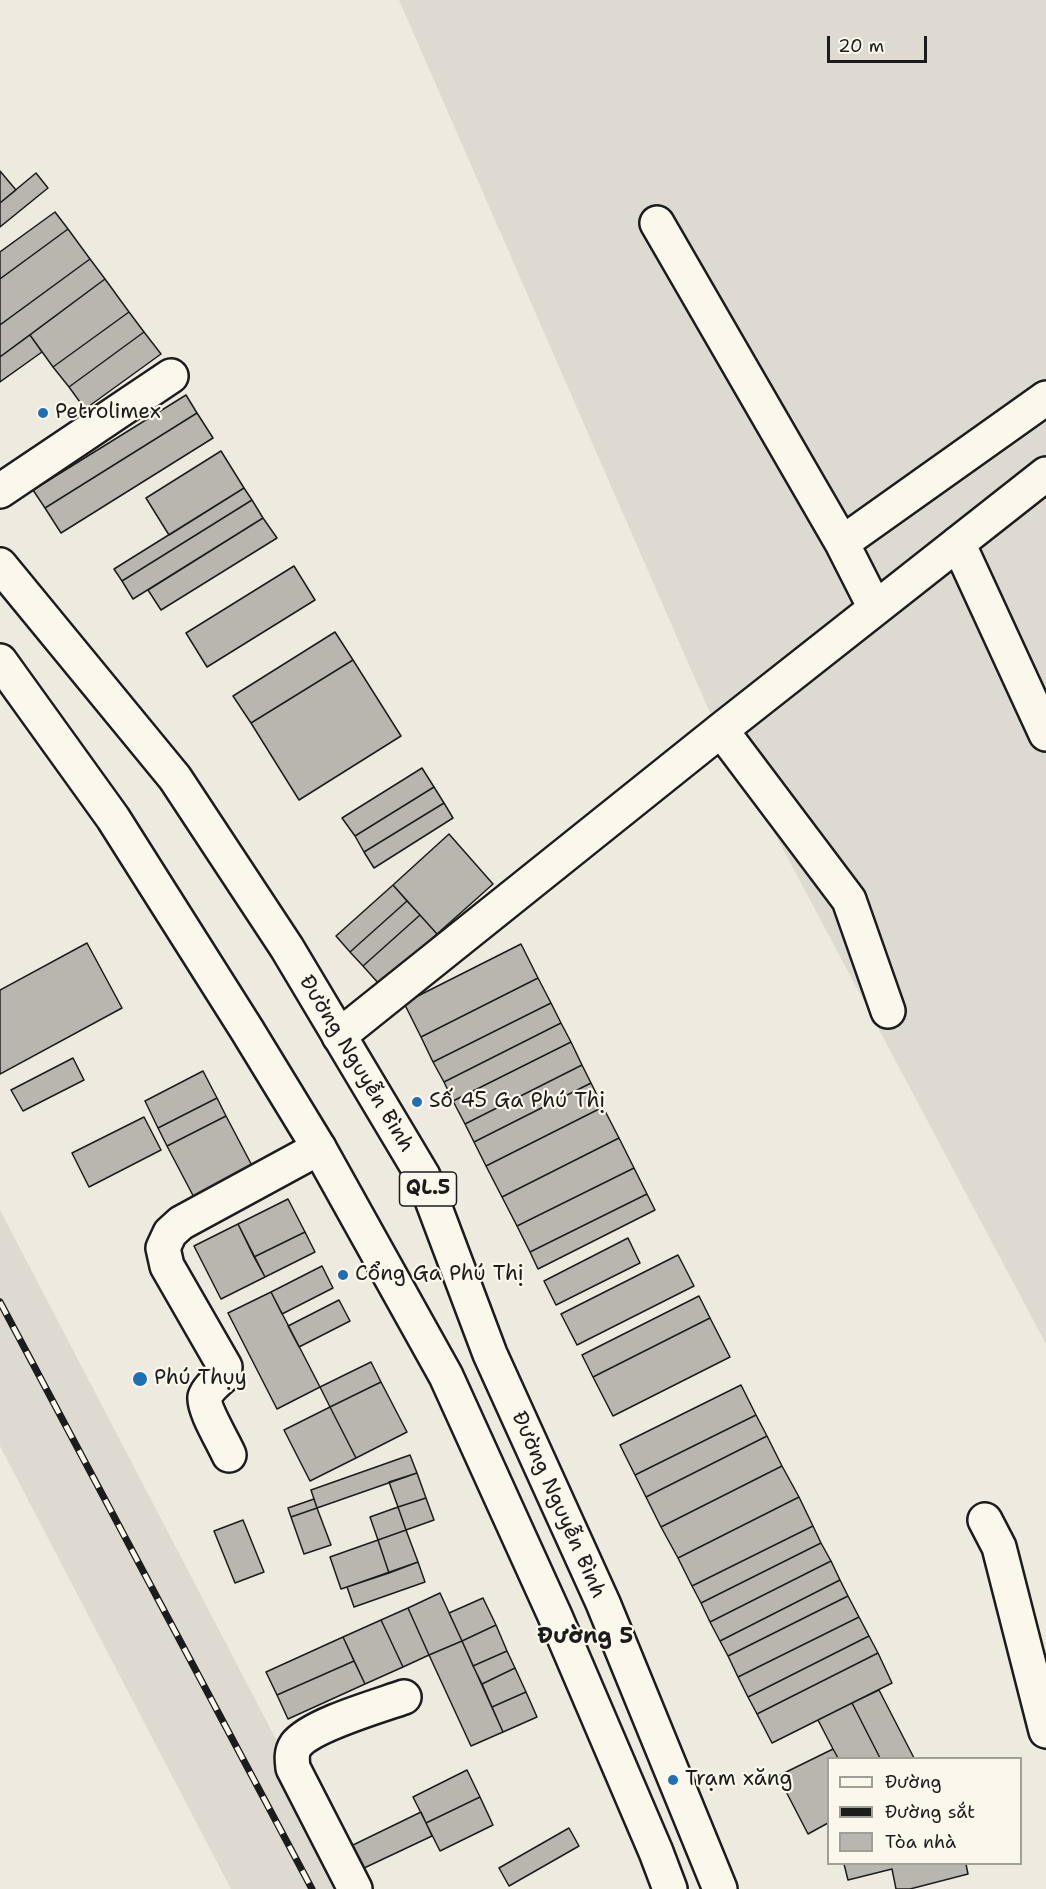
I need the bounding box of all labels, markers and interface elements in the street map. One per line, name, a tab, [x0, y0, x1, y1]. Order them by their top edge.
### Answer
scale bar	[830, 24, 930, 62]
text: 20 m	[838, 34, 884, 58]
place label: Petrolimex	[55, 400, 161, 426]
marker: Petrolimex	[36, 406, 50, 420]
street label: Đường Nguyễn Bình	[293, 971, 419, 1157]
place label: Số 45 Ga Phú Thị	[429, 1089, 605, 1115]
marker: Số 45 Ga Phú Thị	[410, 1095, 424, 1109]
road number: QL.5	[400, 1172, 456, 1206]
place label: Cổng Ga Phú Thị	[355, 1262, 524, 1288]
marker: Cổng Ga Phú Thị	[336, 1268, 350, 1282]
place label: Phú Thụy	[154, 1366, 247, 1392]
marker: Phú Thụy	[131, 1370, 149, 1388]
street label: Đường Nguyễn Bình	[505, 1408, 611, 1602]
district label: Đường 5	[537, 1624, 633, 1650]
legend	[827, 1757, 1022, 1865]
place label: Trạm xăng	[685, 1767, 792, 1793]
text: Đường	[885, 1770, 942, 1794]
marker: Trạm xăng	[666, 1773, 680, 1787]
text: Đường sắt	[885, 1800, 975, 1824]
text: Tòa nhà	[885, 1830, 956, 1854]

